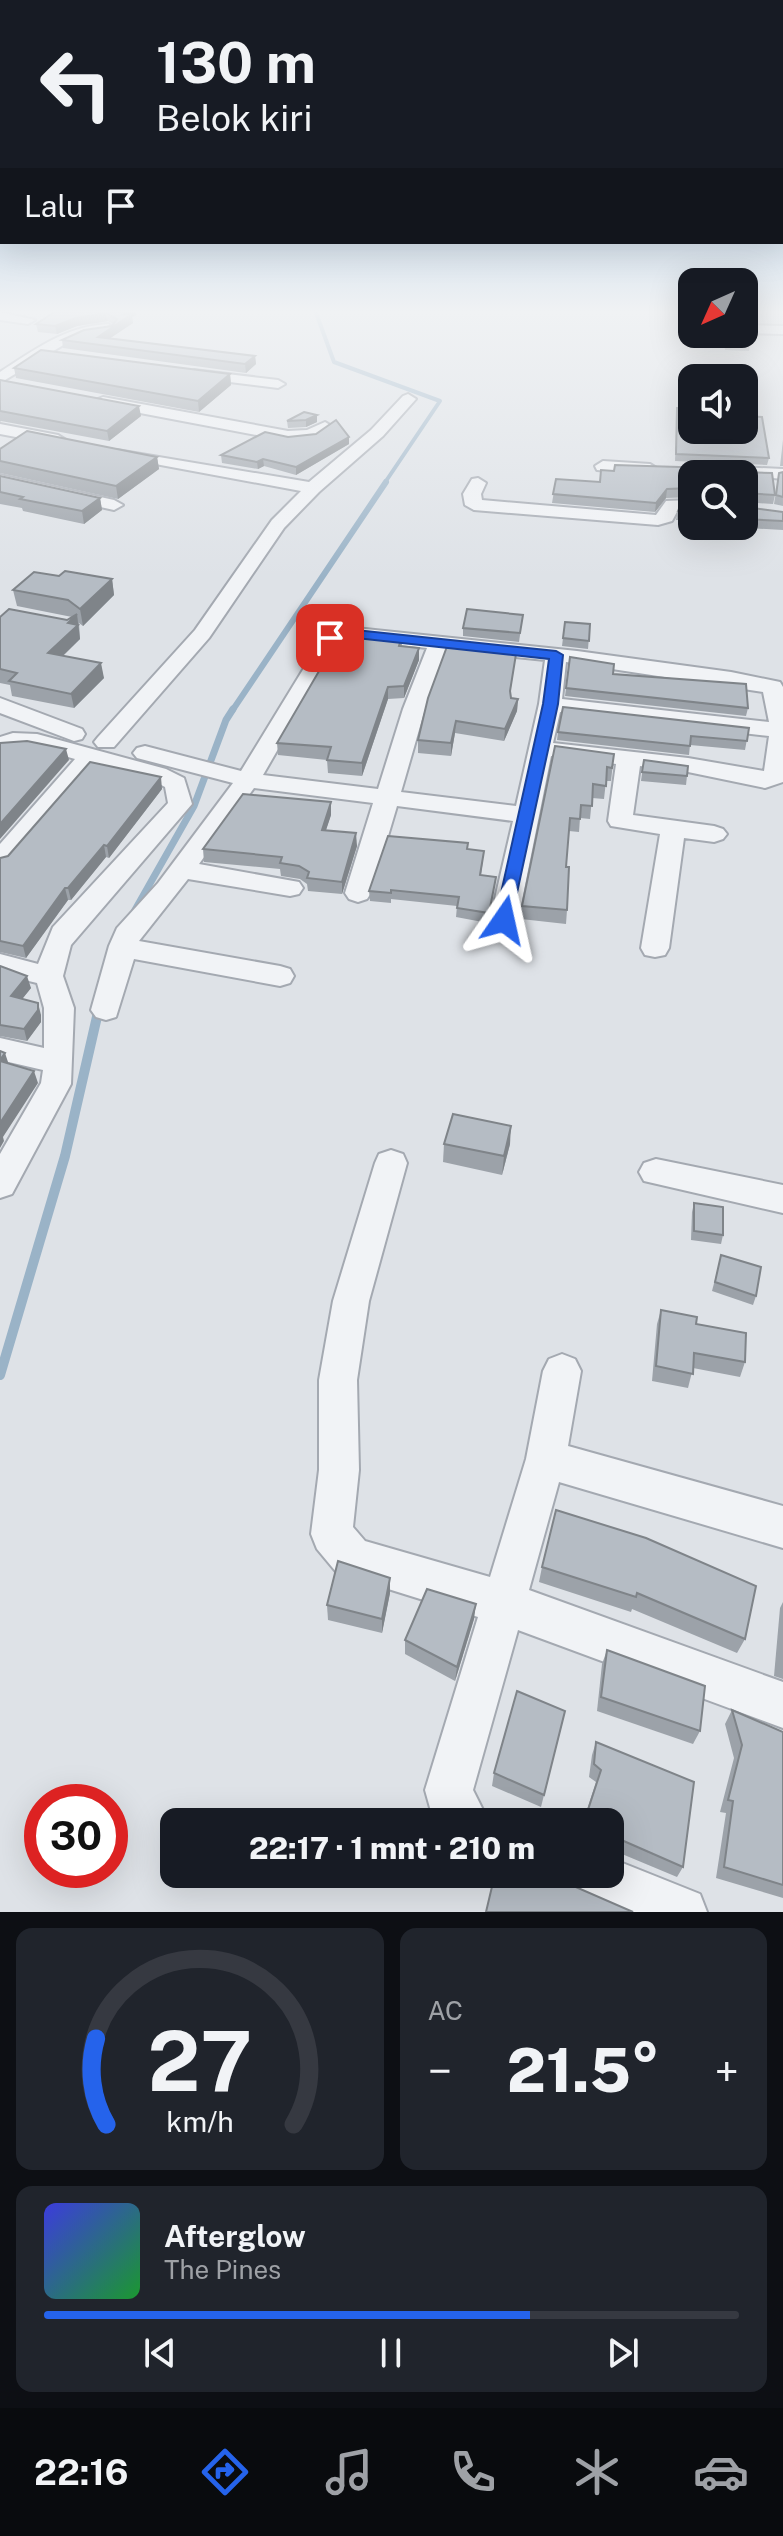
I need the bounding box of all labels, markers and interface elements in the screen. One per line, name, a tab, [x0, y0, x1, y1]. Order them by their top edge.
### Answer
text: 130 m	[156, 30, 316, 96]
icon: left	[24, 32, 128, 136]
text: Belok kiri	[156, 97, 312, 139]
icon: arrive	[99, 184, 143, 228]
text: Lalu	[24, 188, 83, 224]
north arrow	[678, 268, 758, 348]
map controls	[678, 268, 758, 540]
button: sound	[678, 364, 758, 444]
button: search	[678, 460, 758, 540]
pin	[296, 604, 364, 672]
icon: arrive	[308, 616, 352, 660]
position arrow	[462, 878, 546, 962]
speed limit sign: 30	[24, 1784, 128, 1888]
text: 22:17 · 1 mnt · 210 m	[249, 1830, 535, 1866]
text: AC	[428, 1995, 463, 2026]
text: 27	[147, 2012, 252, 2110]
text: 21.5°	[507, 2035, 660, 2106]
text: −	[428, 2045, 452, 2097]
text: +	[715, 2045, 739, 2097]
text: km/h	[166, 2105, 233, 2138]
text: Afterglow	[164, 2218, 306, 2254]
text: The Pines	[164, 2254, 281, 2285]
icon: previous	[138, 2331, 182, 2375]
icon: pause	[369, 2331, 413, 2375]
icon: next	[601, 2331, 645, 2375]
icon: directions	[197, 2444, 253, 2500]
icon: music	[321, 2444, 377, 2500]
icon: phone	[445, 2444, 501, 2500]
icon: climate	[569, 2444, 625, 2500]
icon: car	[693, 2444, 749, 2500]
text: 22:16	[34, 2451, 129, 2493]

